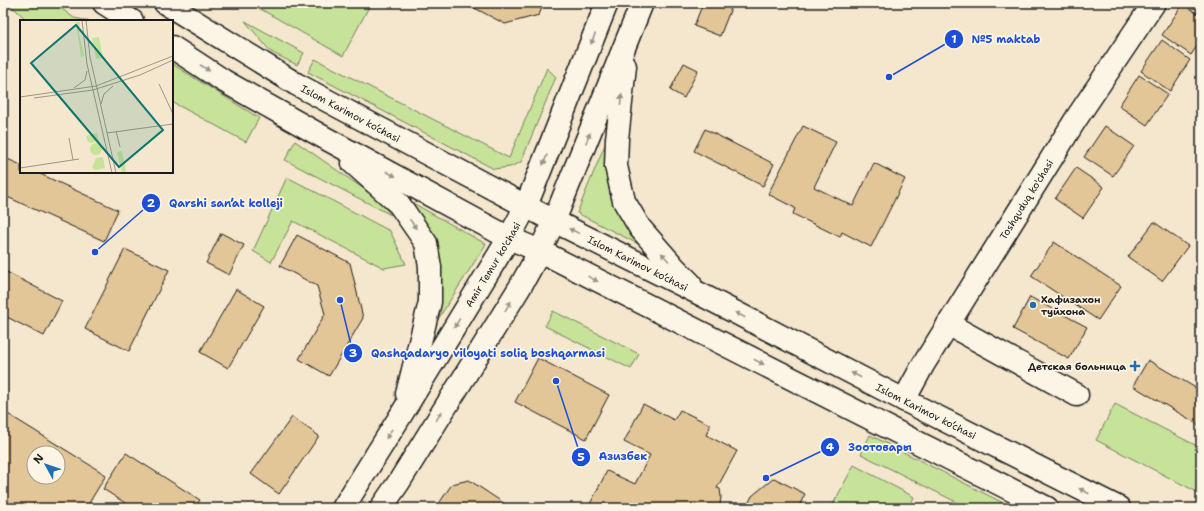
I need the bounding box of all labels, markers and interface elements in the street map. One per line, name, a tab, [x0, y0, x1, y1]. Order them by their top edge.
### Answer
inset map	[20, 20, 173, 173]
callout: №5 maktab	[944, 28, 1049, 51]
text: 1	[951, 31, 957, 47]
text: №5 maktab	[972, 32, 1041, 47]
one-way arrow	[590, 34, 596, 46]
one-way arrow	[200, 64, 210, 72]
street label: Islom Karimov ko‘chasi	[299, 81, 403, 145]
one-way arrow	[618, 94, 624, 106]
one-way arrow	[585, 131, 591, 143]
one-way arrow	[541, 154, 547, 166]
street label: Toshquduq ko'chasi	[996, 157, 1056, 242]
one-way arrow	[385, 171, 397, 177]
callout: Qarshi san’at kolleji	[141, 191, 290, 214]
text: 2	[147, 195, 156, 211]
text: Qarshi san’at kolleji	[169, 196, 283, 211]
one-way arrow	[409, 218, 417, 229]
street label: Amir Temur ko'chasi	[462, 219, 523, 309]
one-way arrow	[569, 228, 580, 234]
street label: Islom Karimov ko‘chasi	[586, 232, 690, 294]
one-way arrow	[660, 252, 670, 262]
one-way arrow	[587, 276, 599, 282]
place label: Хафизахон туйхона	[1041, 293, 1100, 318]
marker: Хафизахон туйхона	[1028, 300, 1038, 310]
one-way arrow	[504, 301, 512, 311]
one-way arrow	[735, 312, 746, 318]
one-way arrow	[453, 318, 461, 329]
callout: Qashqadaryo viloyati soliq boshqarmasi	[343, 341, 613, 364]
text: 3	[349, 345, 357, 361]
text: Qashqadaryo viloyati soliq boshqarmasi	[371, 346, 605, 361]
one-way arrow	[754, 359, 765, 366]
place label: Детская больница	[1028, 360, 1126, 373]
marker: Детская больница	[1129, 360, 1141, 372]
one-way arrow	[850, 372, 861, 378]
street label: Islom Karimov ko‘chasi	[874, 380, 979, 442]
one-way arrow	[436, 410, 443, 422]
one-way arrow	[385, 429, 393, 439]
callout: Зоотовары	[820, 436, 920, 459]
text: 4	[826, 439, 835, 455]
text: Зоотовары	[848, 440, 912, 455]
north arrow	[26, 445, 66, 485]
callout: Азизбек	[571, 445, 655, 468]
text: 5	[577, 449, 585, 465]
text: Азизбек	[599, 449, 647, 464]
text: N	[30, 451, 47, 467]
one-way arrow	[1078, 487, 1090, 494]

